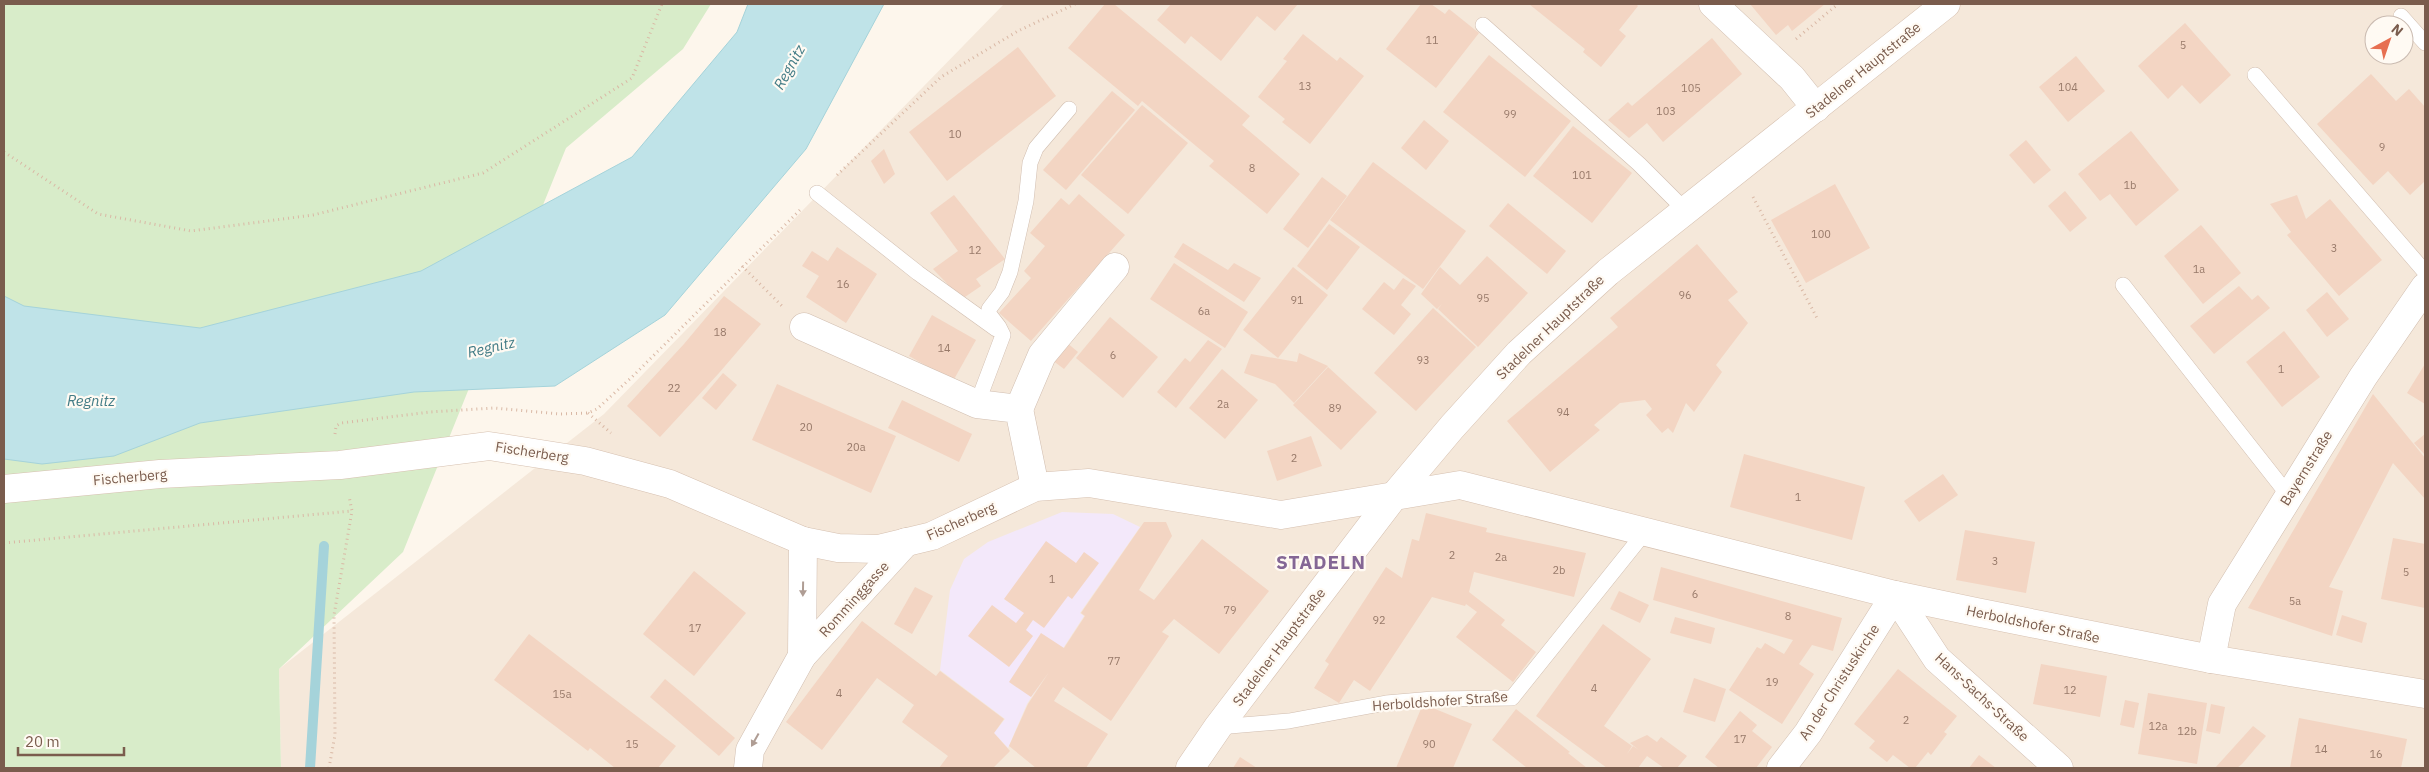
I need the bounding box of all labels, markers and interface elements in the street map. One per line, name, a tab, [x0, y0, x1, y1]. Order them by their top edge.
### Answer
north arrow	[2364, 15, 2414, 65]
street label: Stadelner Hauptstraße	[1802, 18, 1925, 122]
text: N	[2388, 20, 2407, 40]
house number: 11	[1425, 33, 1439, 47]
house number: 5	[2180, 38, 2186, 52]
water label: Regnitz	[769, 41, 809, 93]
house number: 13	[1298, 79, 1312, 93]
house number: 104	[2058, 80, 2078, 94]
house number: 105	[1681, 81, 1701, 95]
house number: 103	[1656, 104, 1676, 118]
house number: 99	[1503, 107, 1517, 121]
house number: 10	[948, 127, 962, 141]
house number: 9	[2379, 140, 2385, 154]
house number: 8	[1249, 161, 1255, 175]
house number: 101	[1572, 168, 1592, 182]
house number: 1b	[2124, 178, 2136, 192]
house number: 100	[1811, 227, 1831, 241]
house number: 3	[2331, 241, 2337, 255]
house number: 12	[968, 243, 982, 257]
house number: 1a	[2193, 262, 2205, 276]
street label: Stadelner Hauptstraße	[1492, 271, 1608, 383]
house number: 16	[836, 277, 850, 291]
house number: 96	[1678, 288, 1692, 302]
house number: 95	[1476, 291, 1490, 305]
house number: 91	[1290, 293, 1304, 307]
house number: 6a	[1198, 304, 1210, 318]
house number: 18	[713, 325, 727, 339]
water label: Regnitz	[465, 332, 517, 362]
house number: 14	[937, 341, 951, 355]
house number: 6	[1110, 348, 1116, 362]
house number: 93	[1416, 353, 1430, 367]
house number: 1	[2278, 362, 2285, 376]
house number: 22	[667, 381, 681, 395]
water label: Regnitz	[67, 391, 115, 410]
house number: 2a	[1217, 397, 1229, 411]
house number: 89	[1328, 401, 1342, 415]
house number: 94	[1556, 405, 1570, 419]
house number: 20	[799, 420, 813, 434]
street label: Bayernstraße	[2276, 427, 2336, 509]
street label: Fischerberg	[494, 437, 571, 467]
house number: 20a	[846, 440, 866, 454]
house number: 2	[1291, 451, 1297, 465]
street label: Fischerberg	[92, 465, 168, 489]
house number: 1	[1795, 490, 1802, 504]
street label: Fischerberg	[924, 497, 999, 544]
house number: 2	[1449, 548, 1455, 562]
district label: STADELN	[1276, 550, 1366, 574]
house number: 2a	[1495, 550, 1507, 564]
house number: 3	[1992, 554, 1998, 568]
street label: Romminggasse	[815, 557, 893, 641]
house number: 2b	[1553, 563, 1565, 577]
house number: 5	[2403, 565, 2409, 579]
house number: 1	[1049, 572, 1056, 586]
one-way arrow	[798, 582, 806, 598]
street label: Stadelner Hauptstraße	[1229, 584, 1330, 710]
house number: 6	[1692, 587, 1698, 601]
house number: 5a	[2289, 594, 2301, 608]
street label: Herboldshofer Straße	[1965, 601, 2102, 647]
house number: 79	[1223, 603, 1237, 617]
house number: 8	[1785, 609, 1791, 623]
house number: 92	[1372, 613, 1386, 627]
street label: An der Christuskirche	[1795, 620, 1883, 743]
house number: 17	[688, 621, 702, 635]
street label: Hans-Sachs-Straße	[1931, 649, 2033, 745]
house number: 77	[1107, 654, 1121, 668]
house number: 19	[1765, 675, 1779, 689]
house number: 4	[1591, 681, 1598, 695]
house number: 12	[2063, 683, 2077, 697]
house number: 4	[836, 686, 843, 700]
house number: 15a	[552, 687, 572, 701]
street label: Herboldshofer Straße	[1372, 687, 1509, 715]
house number: 2	[1903, 713, 1909, 727]
house number: 12a	[2148, 719, 2168, 733]
scale bar	[18, 724, 124, 756]
house number: 12b	[2177, 724, 2197, 738]
text: 20 m	[25, 732, 60, 751]
house number: 17	[1733, 732, 1747, 746]
one-way arrow	[751, 733, 760, 746]
house number: 15	[625, 737, 639, 751]
house number: 90	[1422, 737, 1436, 751]
house number: 14	[2314, 742, 2328, 756]
house number: 16	[2369, 747, 2383, 761]

